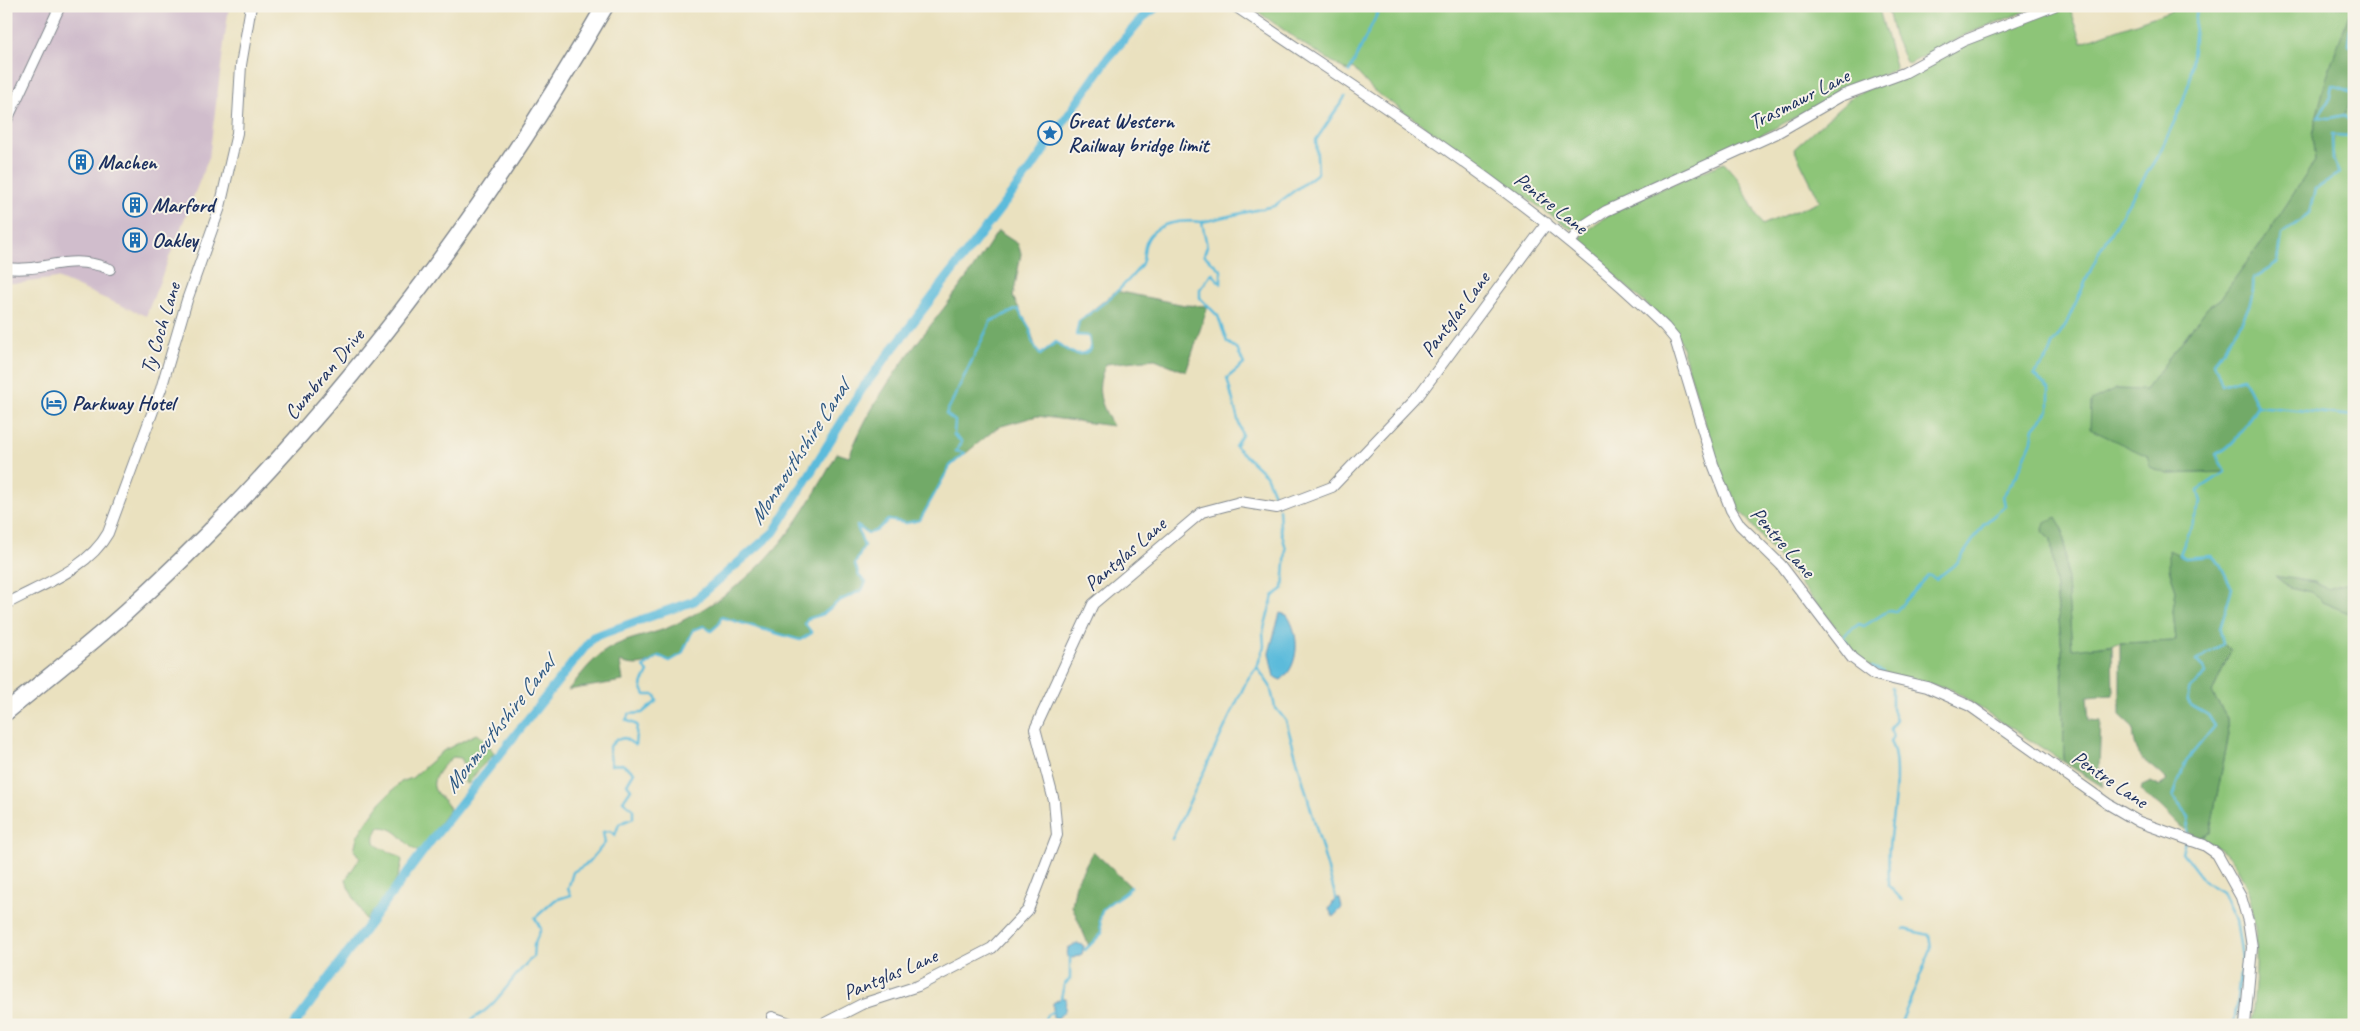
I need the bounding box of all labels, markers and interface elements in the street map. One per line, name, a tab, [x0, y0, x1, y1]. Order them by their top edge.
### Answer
street label: Trasmawr Lane	[1744, 62, 1856, 135]
place label: Great Western Railway bridge limit	[1068, 108, 1210, 158]
place icon: Great Western Railway bridge limit	[1037, 120, 1063, 146]
building icon: Machen	[68, 149, 94, 175]
place label: Machen	[98, 149, 158, 175]
street label: Pentre Lane	[1509, 166, 1595, 241]
building icon: Marford	[122, 192, 148, 218]
place label: Marford	[152, 192, 218, 218]
building icon: Oakley	[122, 227, 148, 253]
place label: Oakley	[152, 227, 201, 253]
street label: Pantglas Lane	[1415, 265, 1497, 362]
street label: Ty Coch Lane	[134, 278, 187, 377]
street label: Cwmbran Drive	[278, 322, 370, 425]
water label: Monmouthshire Canal	[742, 370, 860, 530]
hotel icon: Parkway Hotel	[41, 390, 67, 416]
place label: Parkway Hotel	[72, 390, 179, 416]
street label: Pentre Lane	[1745, 501, 1822, 585]
street label: Pantglas Lane	[1079, 510, 1173, 597]
water label: Monmouthshire Canal	[437, 646, 565, 799]
street label: Pentre Lane	[2067, 744, 2155, 815]
street label: Pantglas Lane	[839, 942, 943, 1006]

